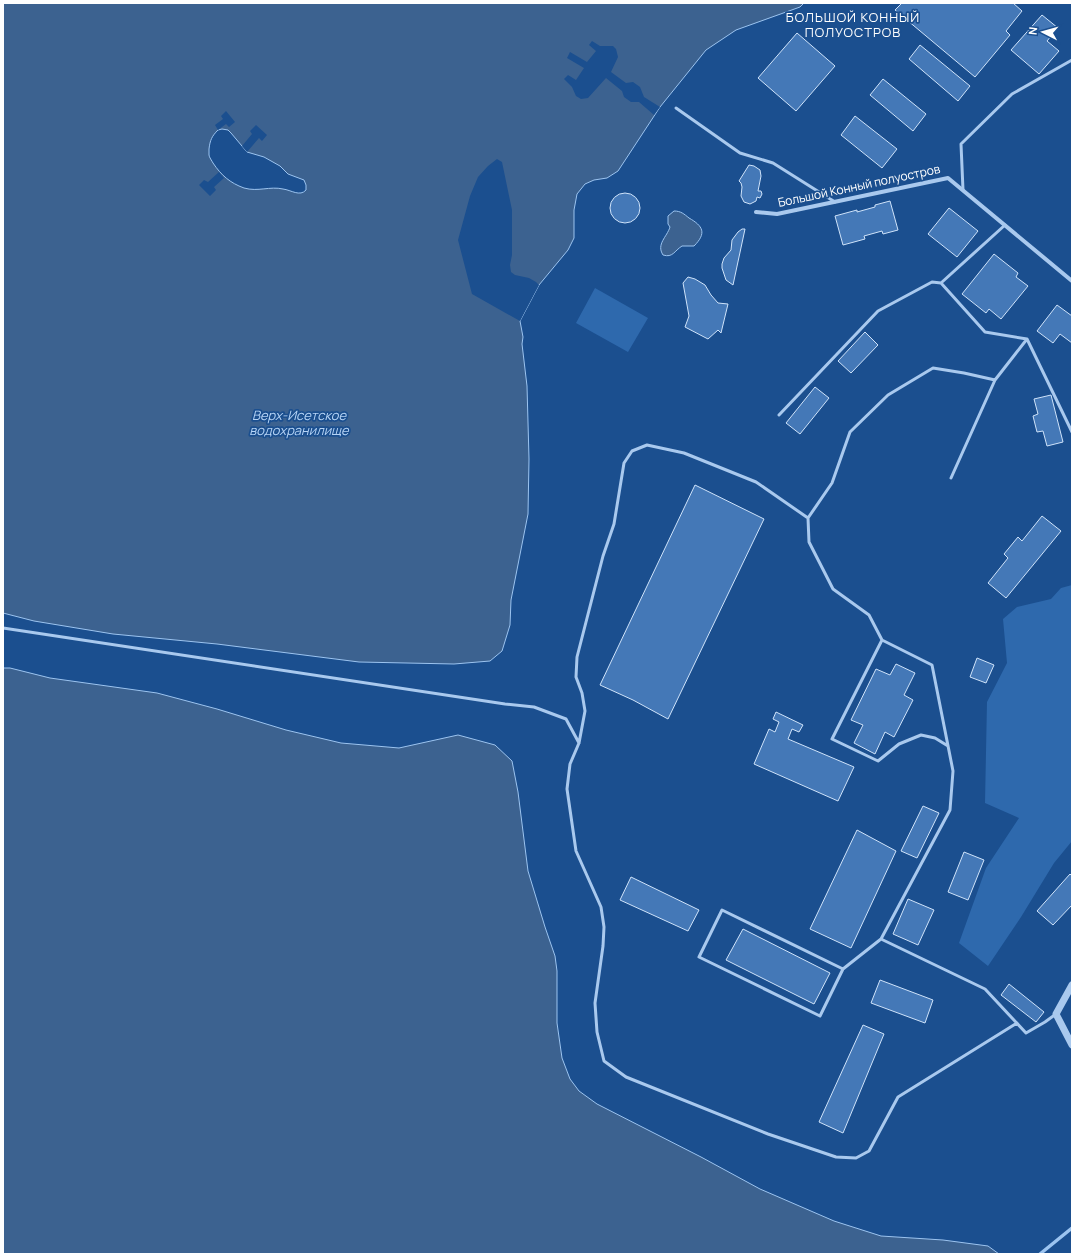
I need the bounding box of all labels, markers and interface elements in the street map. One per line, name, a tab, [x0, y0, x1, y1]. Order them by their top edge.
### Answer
district label: БОЛЬШОЙ КОННЫЙ ПОЛУОСТРОВ	[786, 8, 920, 41]
north arrow	[1023, 12, 1063, 52]
text: N	[1025, 26, 1040, 36]
street label: Большой Конный полуостров	[776, 160, 942, 211]
water label: Верх-Исетское водохранилище	[249, 406, 350, 439]

